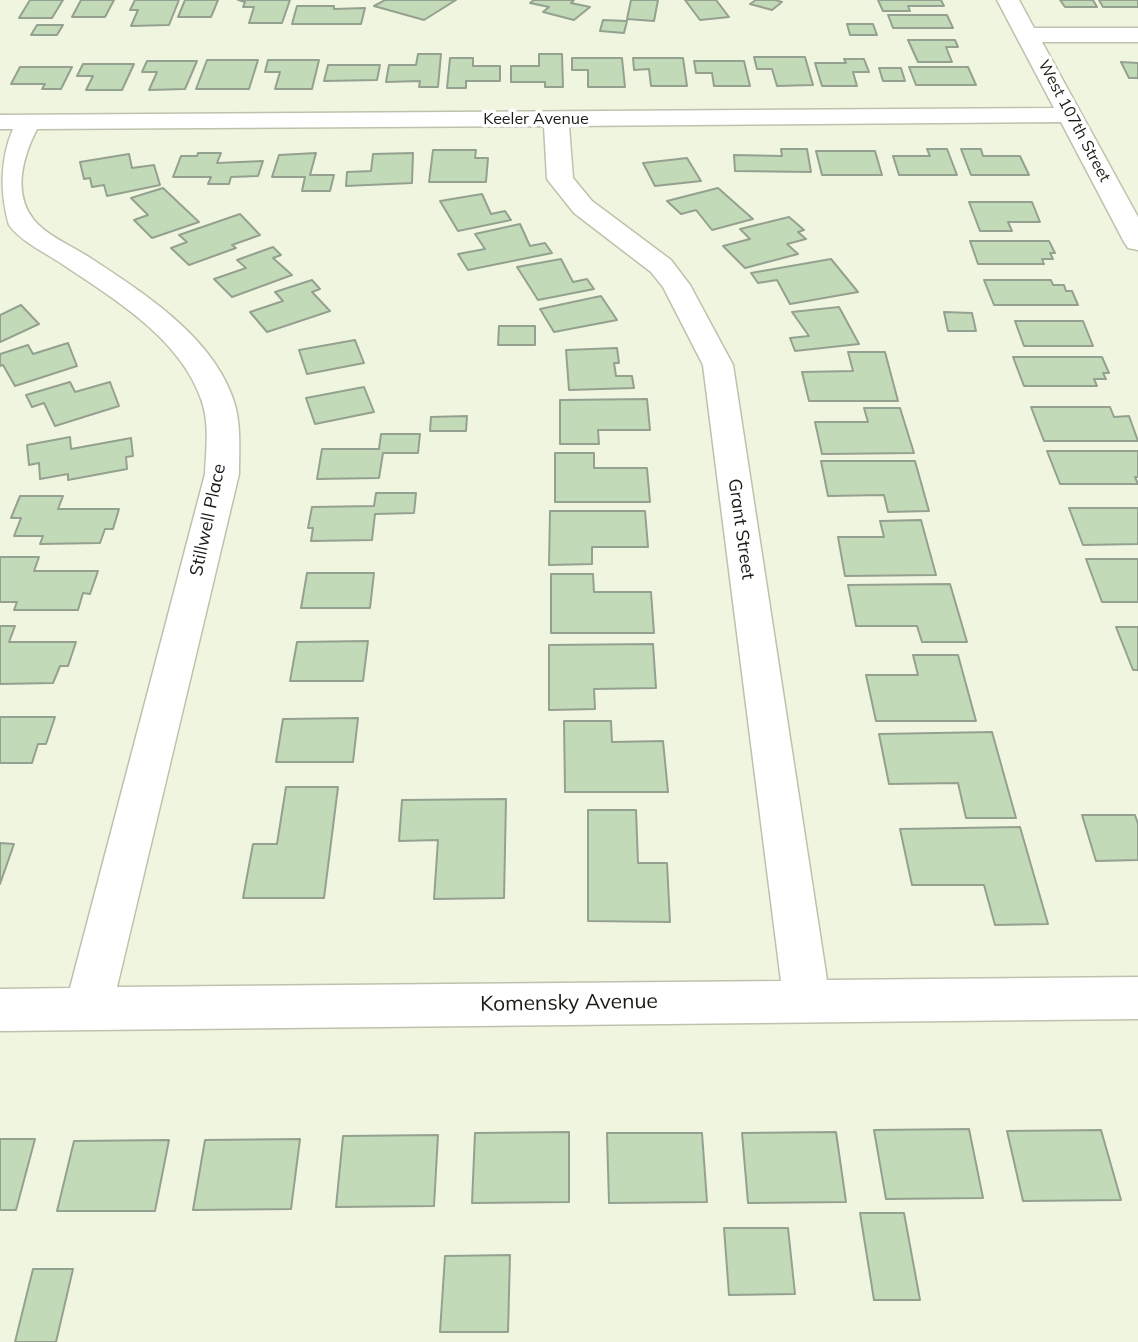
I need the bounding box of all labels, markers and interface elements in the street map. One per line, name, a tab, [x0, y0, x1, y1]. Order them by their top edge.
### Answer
street label: West 107th Street	[1034, 57, 1114, 185]
street label: Keeler Avenue	[483, 109, 589, 129]
street label: Stillwell Place	[186, 462, 230, 578]
street label: Grant Street	[723, 477, 759, 581]
street label: Komensky Avenue	[480, 989, 658, 1017]

